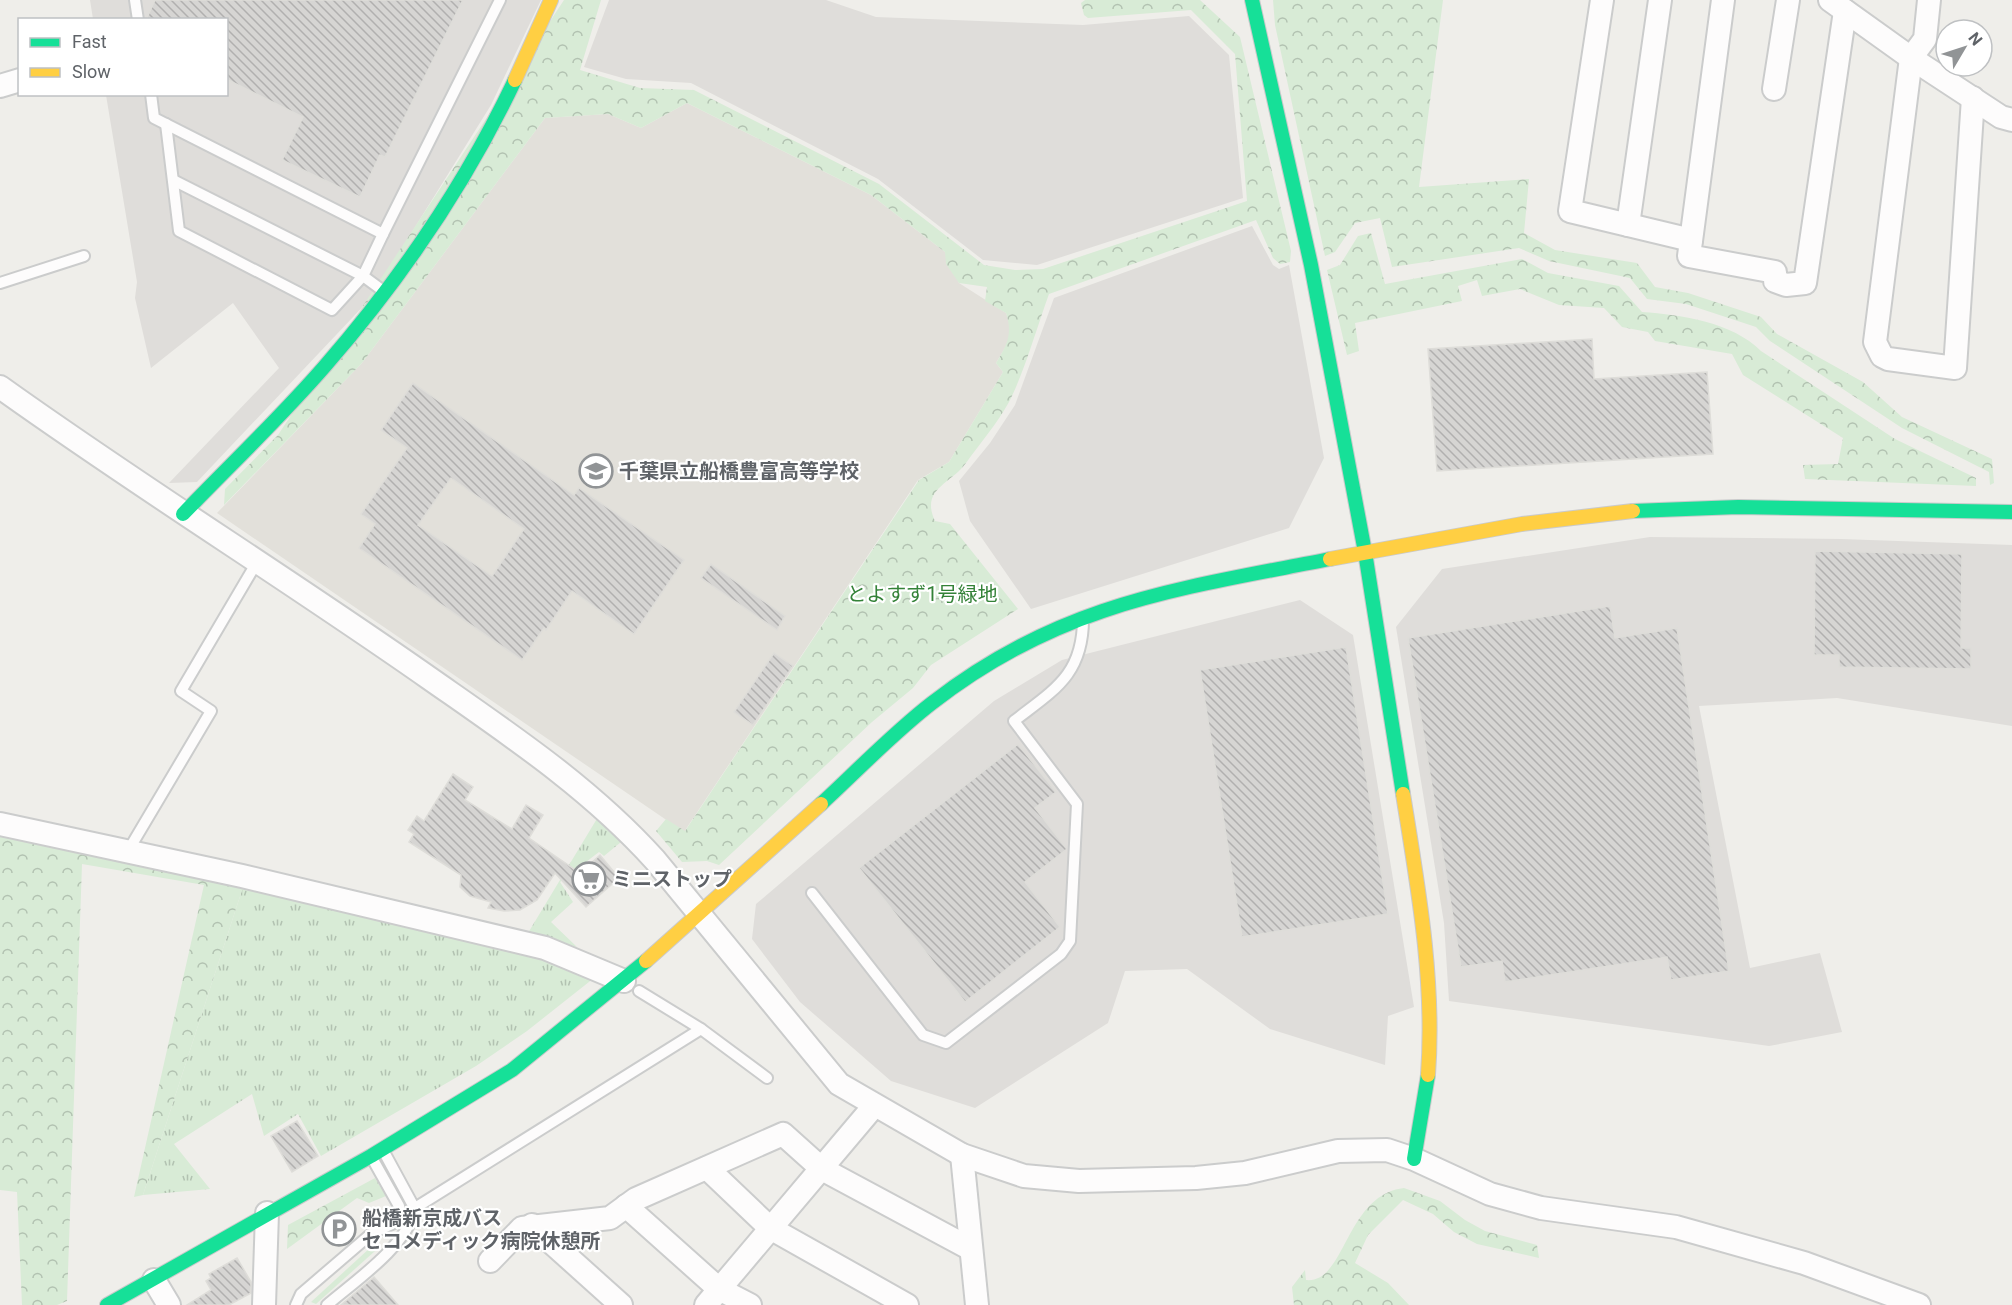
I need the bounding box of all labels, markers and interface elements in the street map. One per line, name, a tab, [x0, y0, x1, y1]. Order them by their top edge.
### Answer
legend	[18, 18, 228, 96]
north arrow	[1934, 18, 1994, 78]
text: N	[1964, 29, 1986, 49]
text: Fast	[72, 31, 107, 52]
text: Slow	[72, 61, 111, 82]
school or university icon: 千葉県立船橋豊富高等学校	[578, 453, 614, 489]
place label: 千葉県立船橋豊富高等学校	[619, 459, 859, 483]
park label: とよすず1号緑地	[846, 582, 998, 606]
supermarket icon: ミニストップ	[571, 861, 607, 897]
place label: ミニストップ	[612, 867, 732, 891]
place label: 船橋新京成バス セコメディック病院休憩所	[362, 1206, 601, 1253]
parking icon: 船橋新京成バス セコメディック病院休憩所	[321, 1211, 357, 1247]

